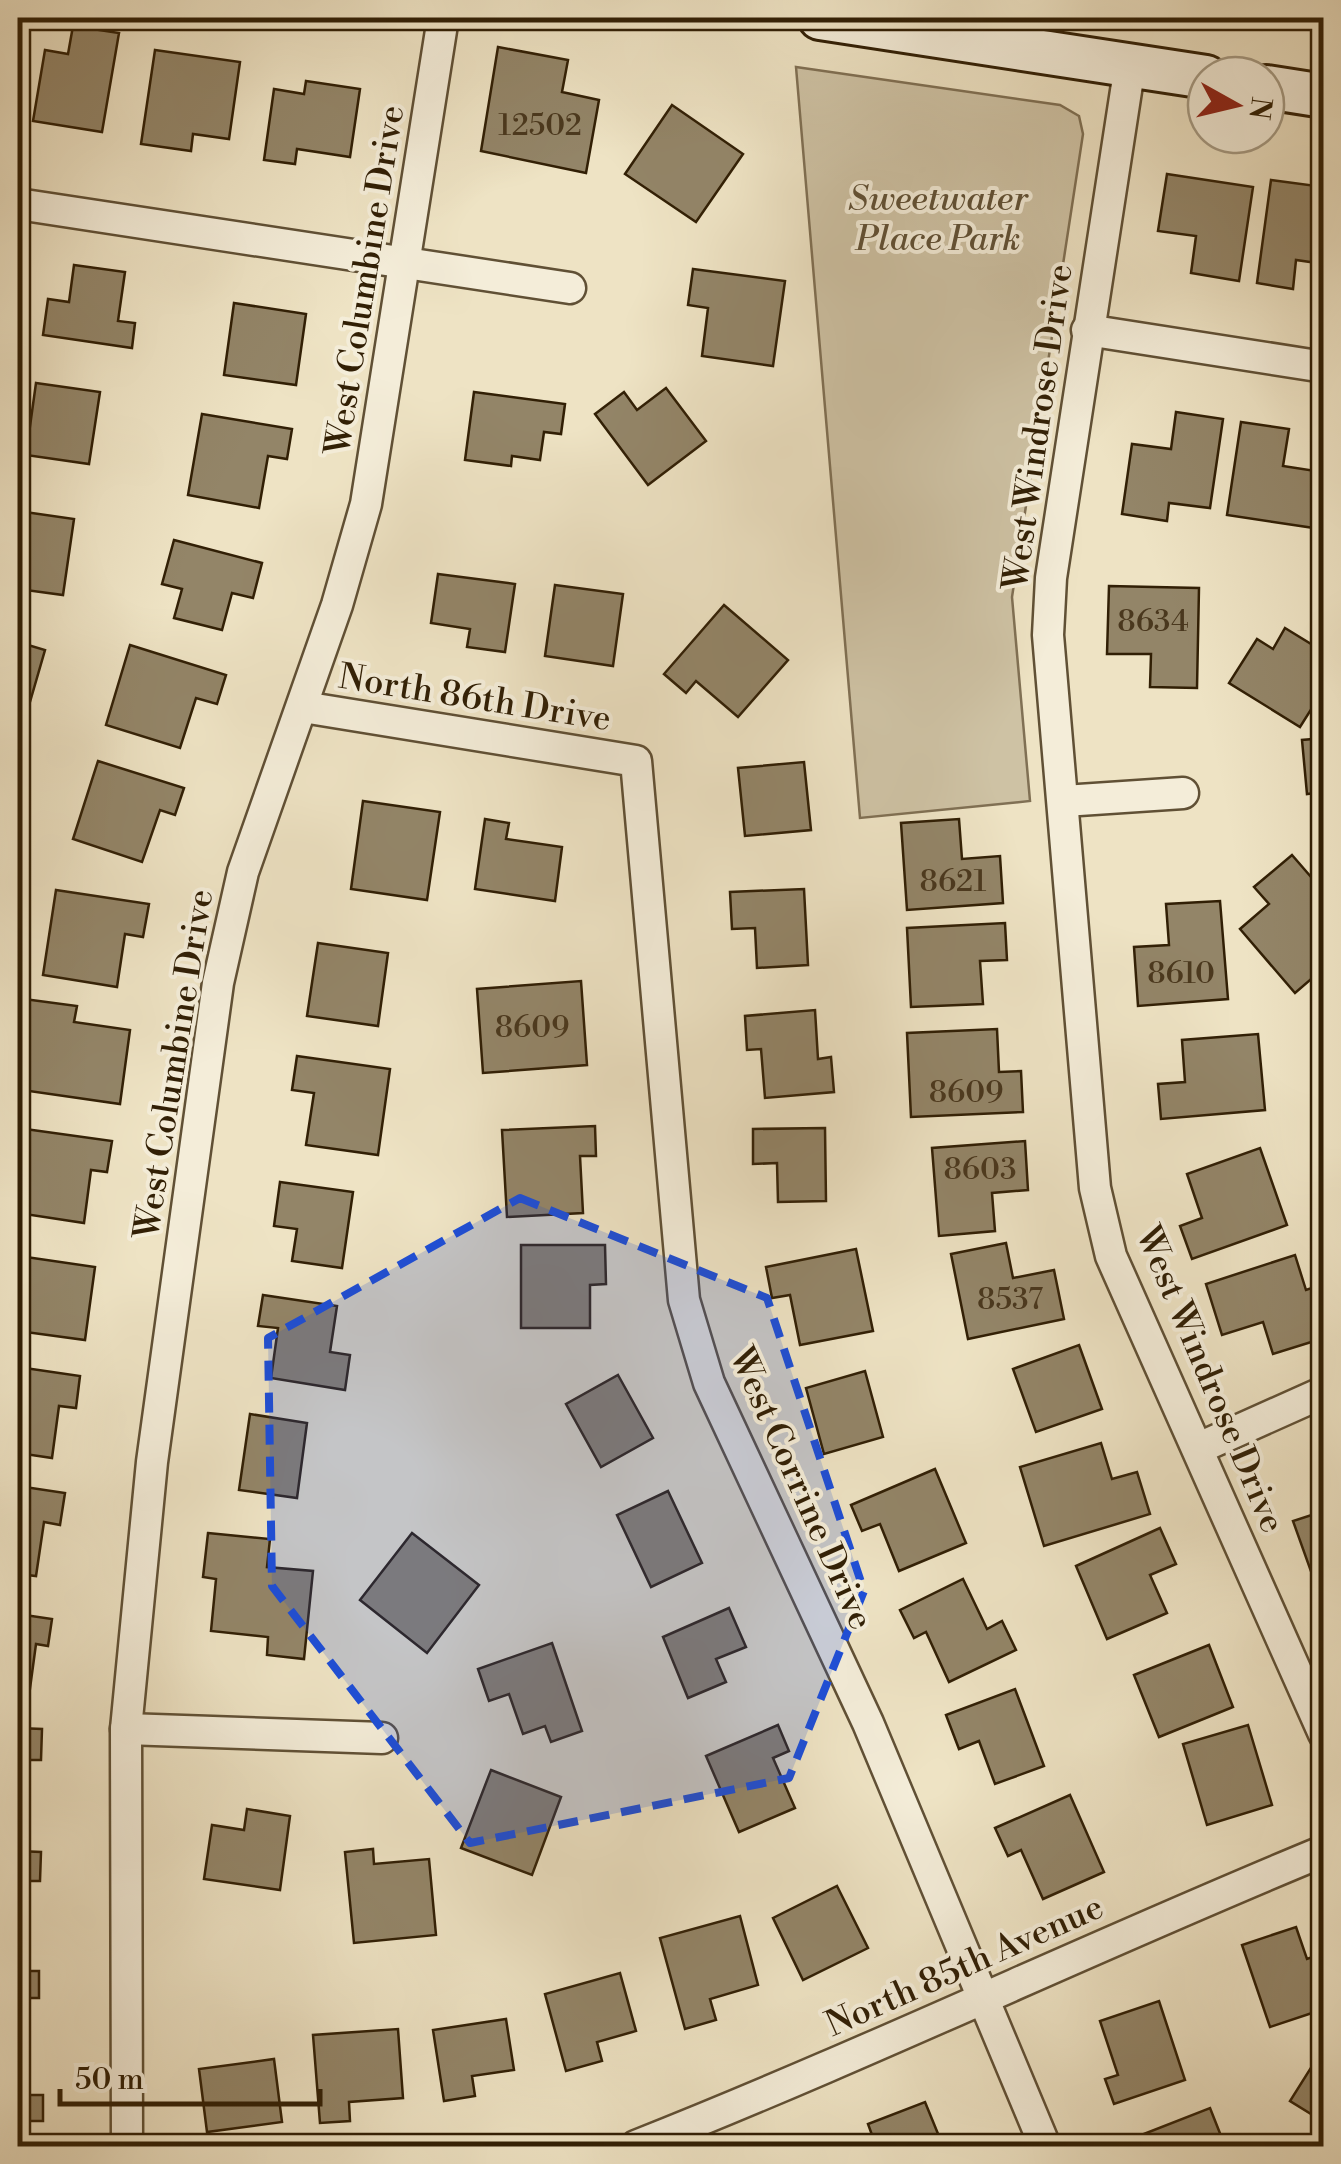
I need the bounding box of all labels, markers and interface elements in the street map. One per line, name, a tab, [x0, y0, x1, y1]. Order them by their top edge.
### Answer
north arrow	[1186, 55, 1286, 155]
text: N	[1240, 95, 1278, 122]
street label: West Columbine Drive	[316, 102, 414, 459]
house number: 12502	[498, 107, 582, 145]
park label: Sweetwater Place Park	[848, 178, 1029, 261]
street label: West Windrose Drive	[994, 261, 1083, 594]
house number: 8634	[1117, 603, 1189, 641]
street label: North 86th Drive	[336, 656, 614, 741]
house number: 8621	[920, 863, 987, 901]
street label: West Columbine Drive	[125, 886, 223, 1243]
house number: 8610	[1147, 955, 1215, 993]
house number: 8609	[495, 1009, 569, 1047]
house number: 8609	[929, 1074, 1003, 1112]
house number: 8603	[943, 1151, 1017, 1189]
street label: West Windrose Drive	[1125, 1219, 1294, 1539]
house number: 8537	[977, 1281, 1043, 1319]
street label: West Corrine Drive	[719, 1340, 882, 1636]
street label: North 85th Avenue	[819, 1886, 1110, 2047]
scale bar	[60, 2044, 320, 2106]
text: 50 m	[75, 2061, 144, 2099]

